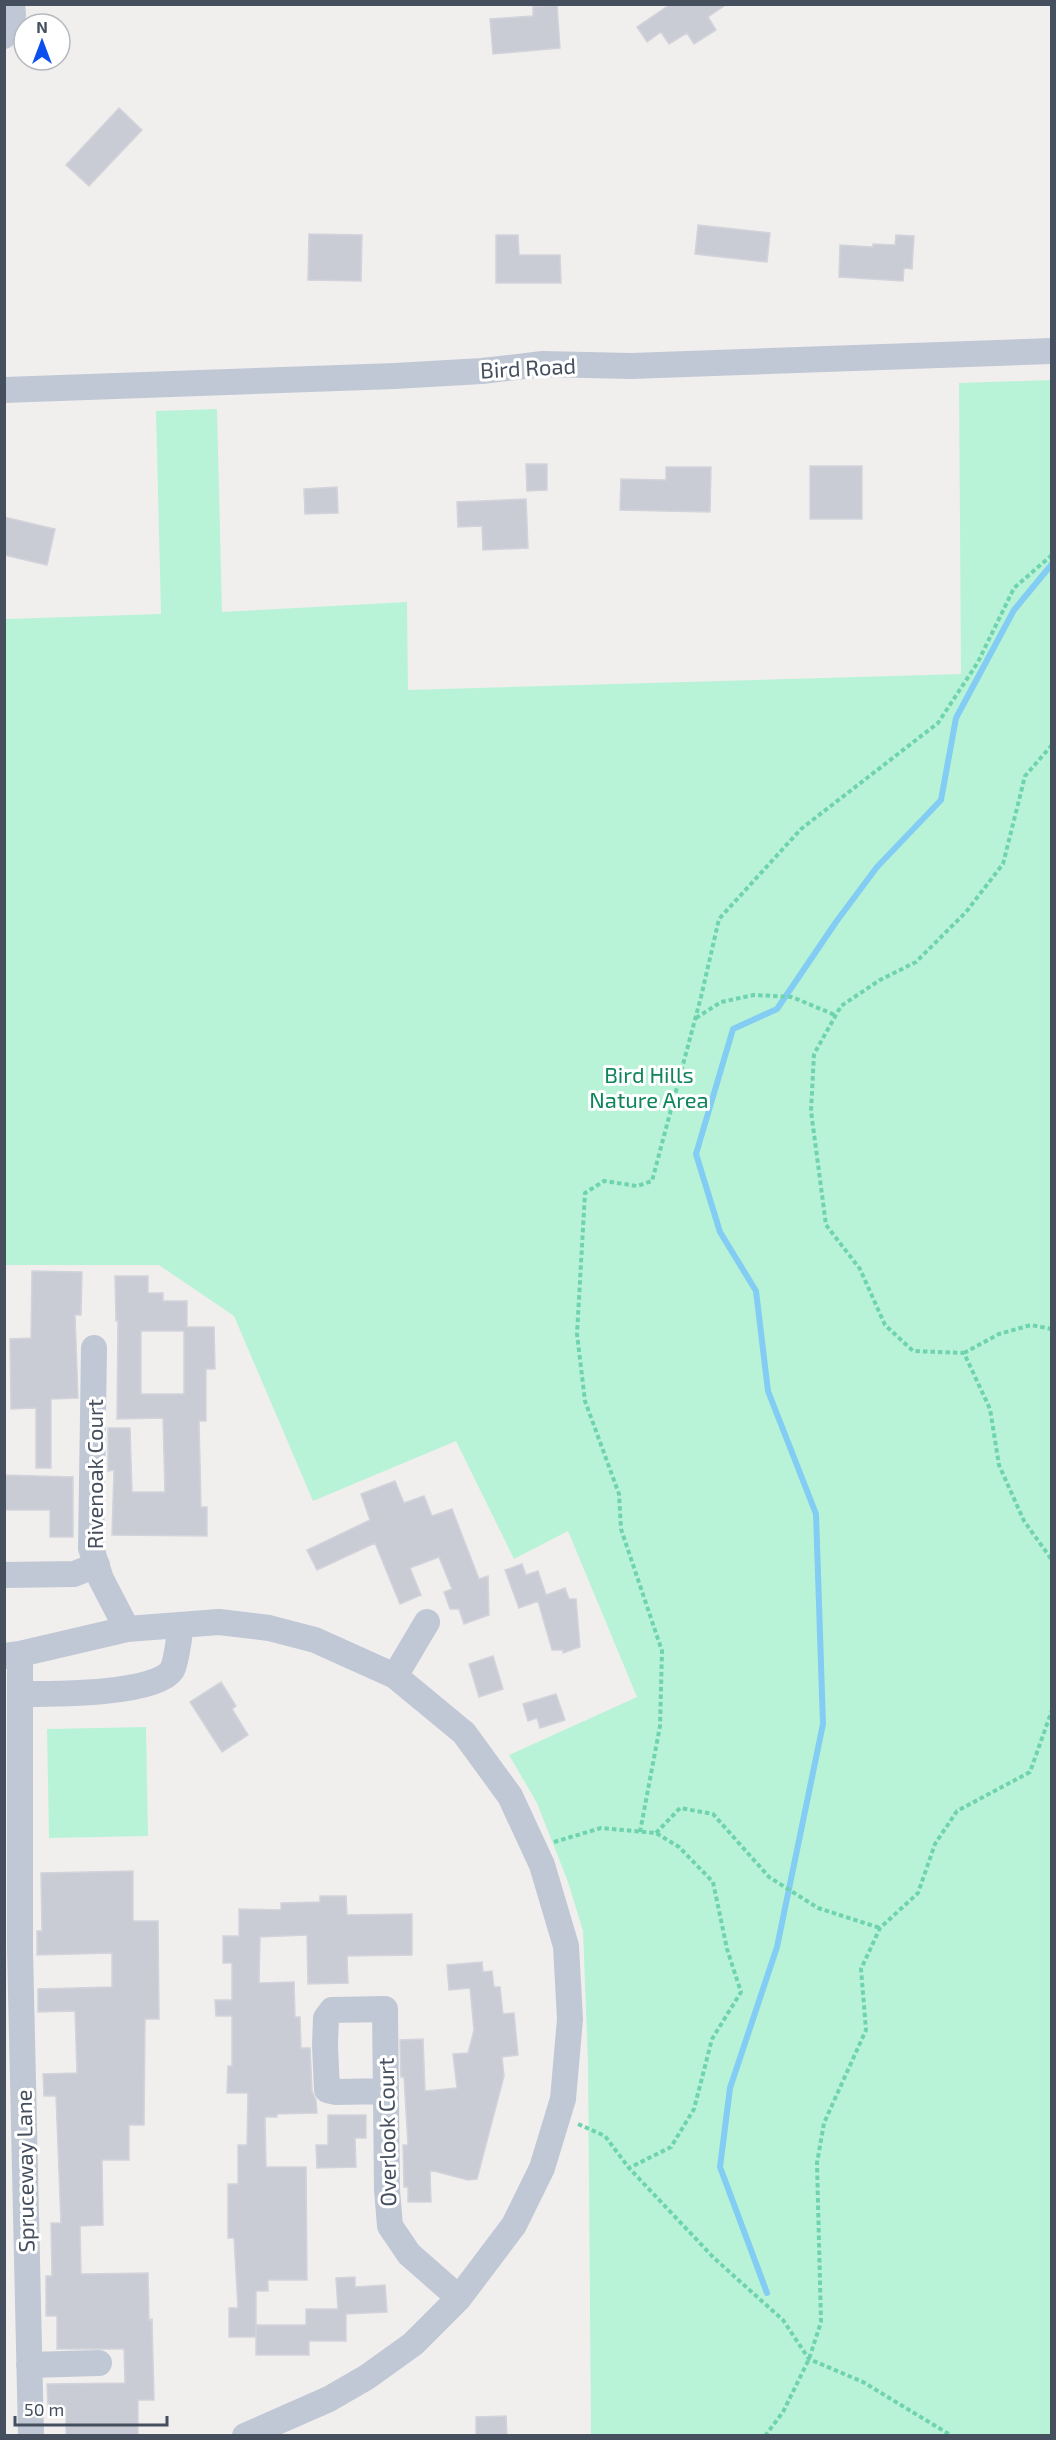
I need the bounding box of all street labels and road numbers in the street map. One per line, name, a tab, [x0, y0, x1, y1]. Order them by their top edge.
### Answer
street label: Bird Road	[479, 352, 577, 382]
street label: Rivenoak Court	[81, 1399, 107, 1549]
street label: Overlook Court	[372, 2057, 400, 2207]
street label: Spruceway Lane	[10, 2089, 38, 2253]

